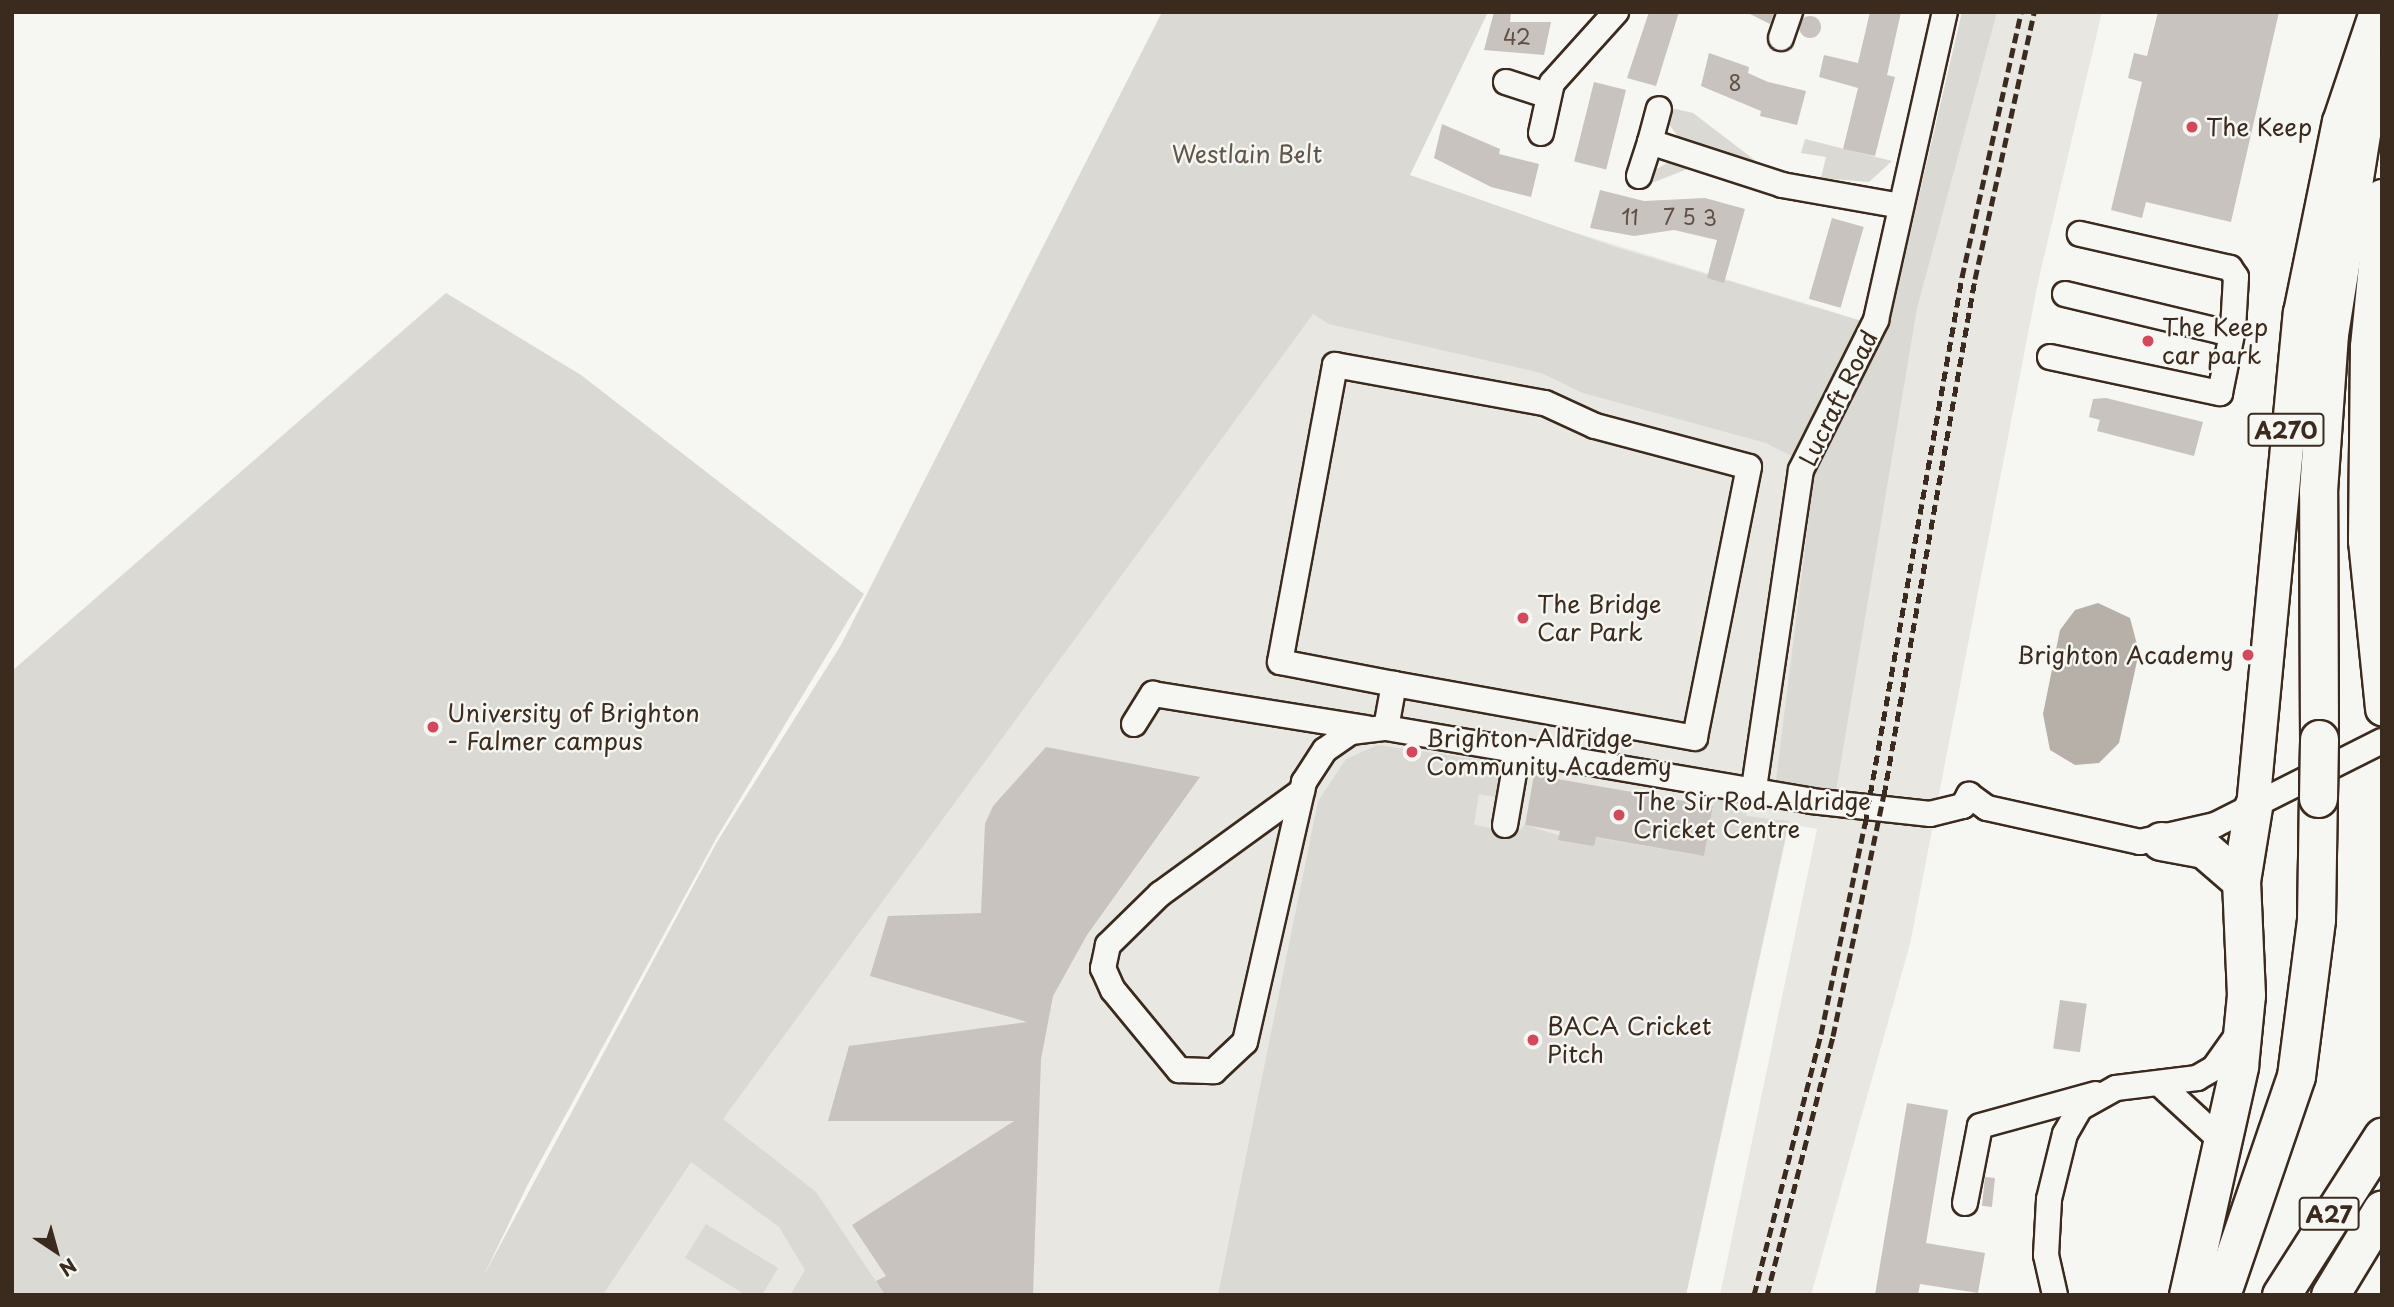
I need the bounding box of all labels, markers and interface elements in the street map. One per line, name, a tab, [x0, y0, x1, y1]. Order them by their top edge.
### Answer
house number: 42	[1503, 23, 1531, 49]
house number: 8	[1728, 69, 1742, 95]
place label: The Keep	[2206, 113, 2312, 141]
marker: The Keep	[2184, 119, 2200, 135]
park label: Westlain Belt	[1171, 140, 1323, 168]
house number: 11	[1621, 203, 1639, 229]
house number: 7	[1663, 203, 1675, 229]
house number: 5	[1682, 203, 1696, 229]
house number: 3	[1703, 204, 1717, 230]
place label: The Keep car park	[2162, 313, 2268, 369]
street label: Lucraft Road	[1792, 325, 1884, 471]
marker: The Keep car park	[2140, 333, 2156, 349]
road number: A270	[2246, 410, 2326, 450]
place label: The Bridge Car Park	[1537, 590, 1662, 646]
marker: The Bridge Car Park	[1515, 610, 1531, 626]
place label: Brighton Academy	[2017, 641, 2234, 669]
marker: Brighton Academy	[2240, 647, 2256, 663]
place label: University of Brighton - Falmer campus	[447, 699, 702, 755]
marker: University of Brighton - Falmer campus	[425, 719, 441, 735]
place label: Brighton Aldridge Community Academy	[1426, 724, 1675, 780]
marker: Brighton Aldridge Community Academy	[1404, 744, 1420, 760]
place label: The Sir Rod Aldridge Cricket Centre	[1633, 787, 1874, 843]
marker: The Sir Rod Aldridge Cricket Centre	[1611, 807, 1627, 823]
place label: BACA Cricket Pitch	[1547, 1012, 1710, 1068]
marker: BACA Cricket Pitch	[1525, 1032, 1541, 1048]
road number: A27	[2298, 1194, 2360, 1233]
north arrow	[21, 1216, 91, 1286]
text: N	[54, 1252, 83, 1284]

